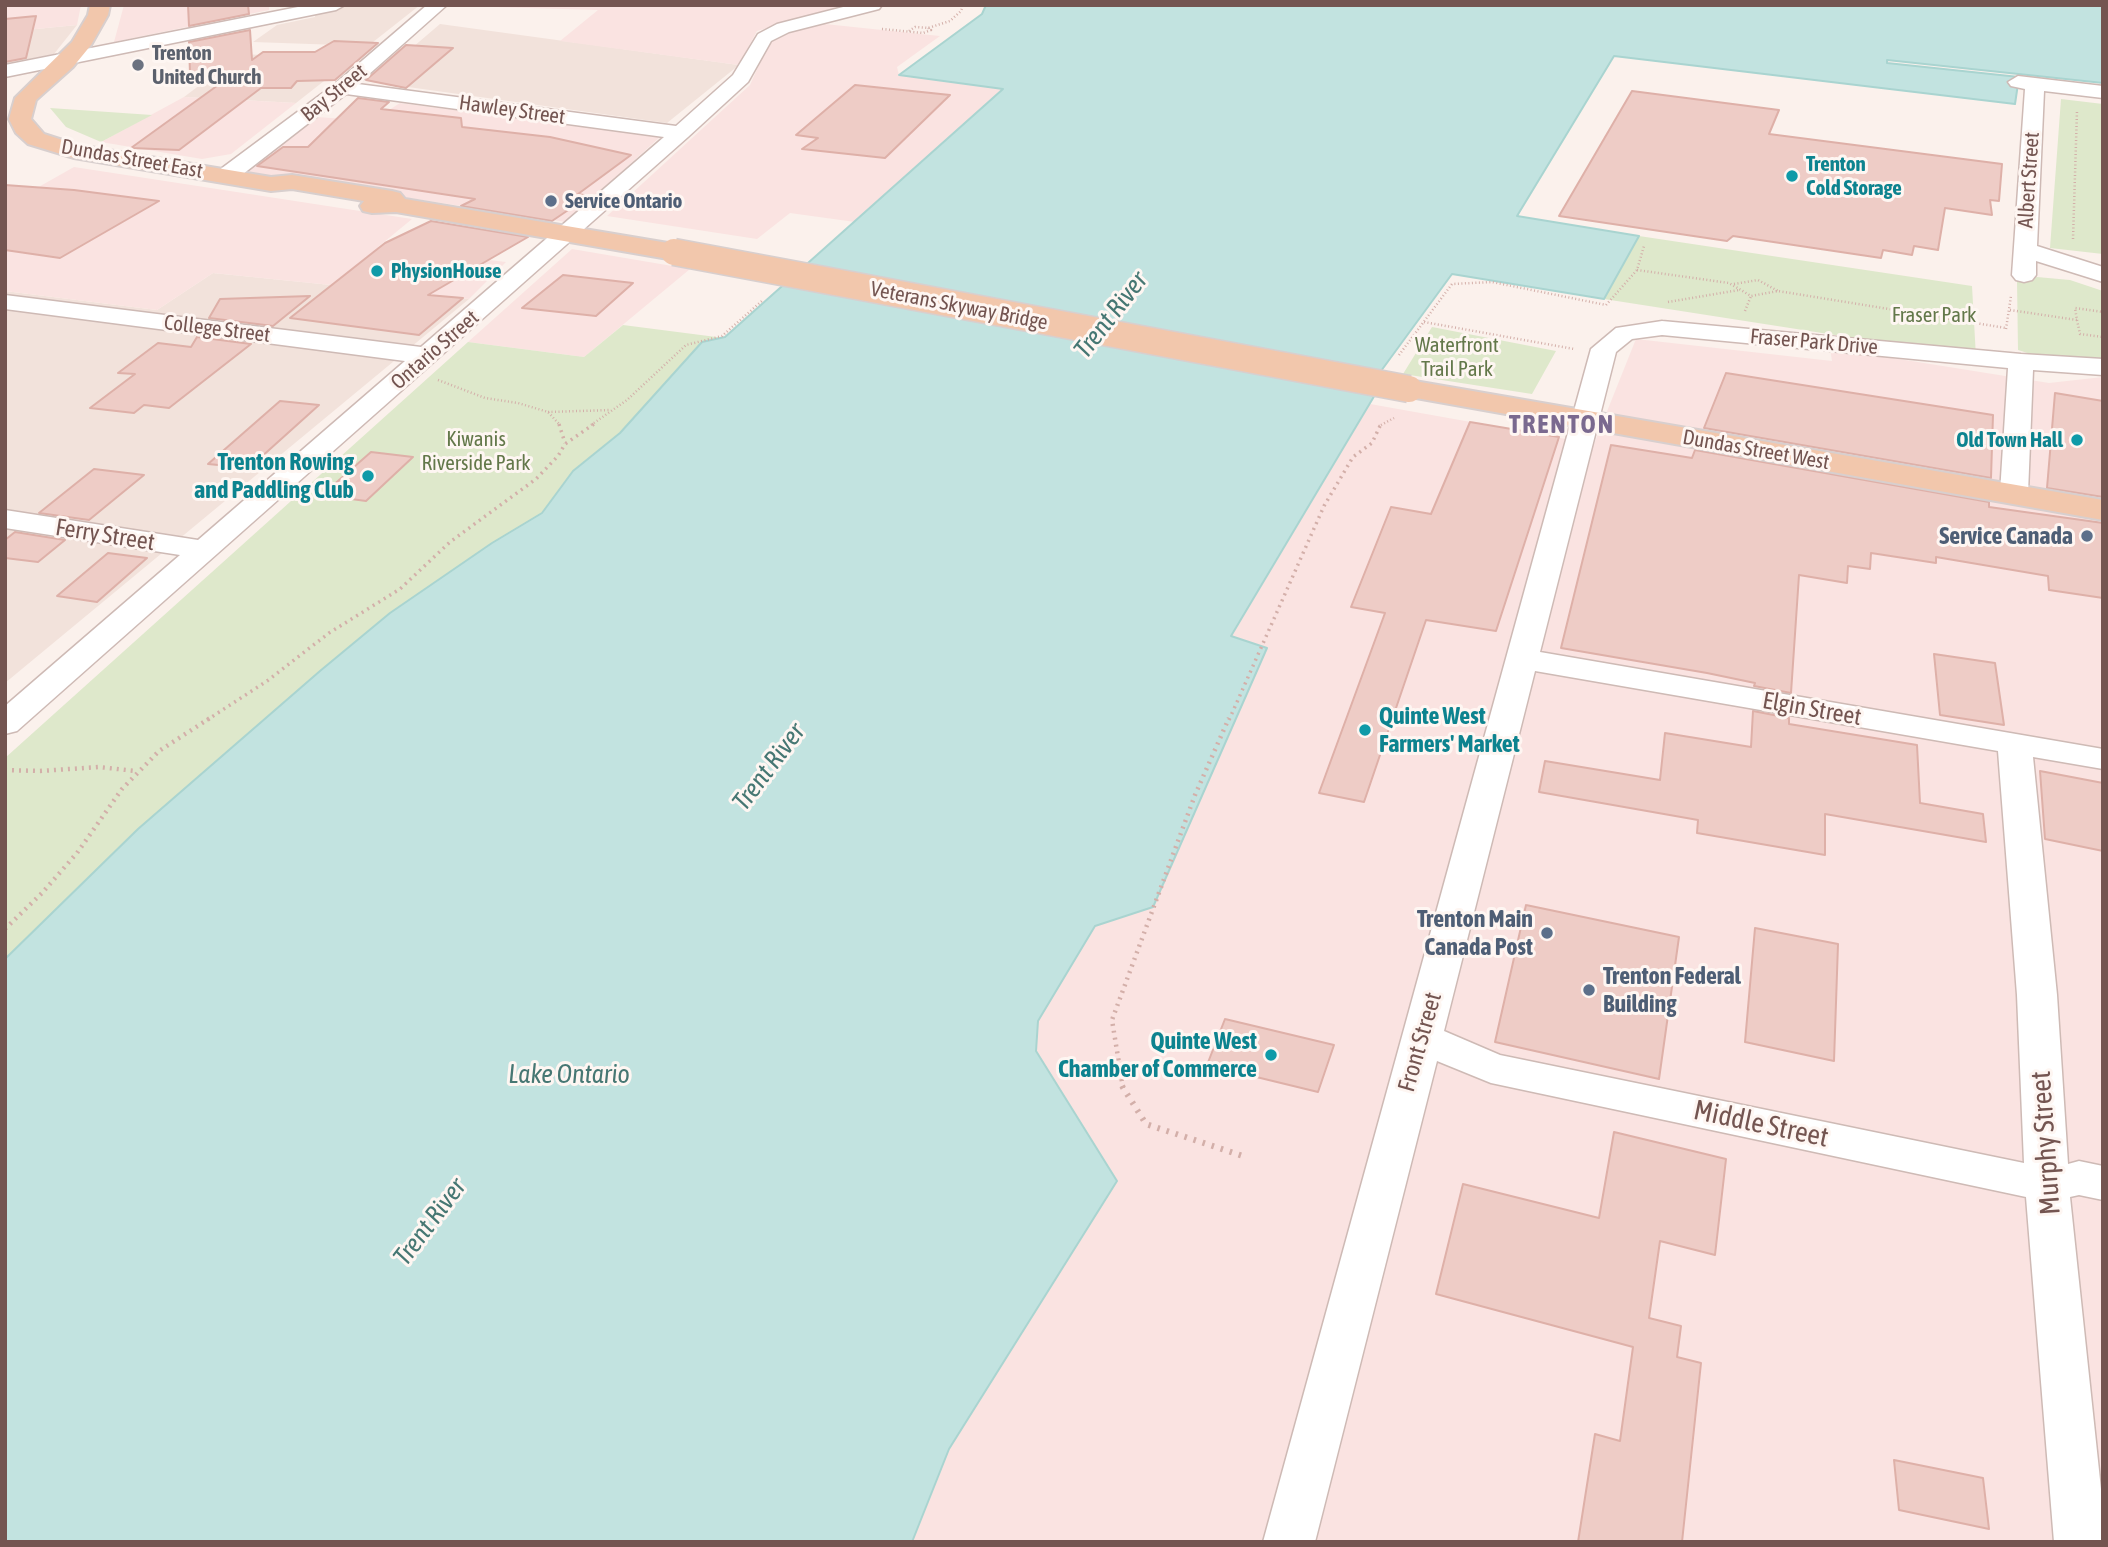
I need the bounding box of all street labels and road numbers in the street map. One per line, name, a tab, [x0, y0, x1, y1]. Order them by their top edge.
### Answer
street label: Bay Street	[296, 59, 372, 127]
street label: Hawley Street	[457, 90, 567, 130]
street label: Albert Street	[2013, 131, 2045, 229]
street label: Dundas Street East	[59, 134, 205, 184]
street label: Veterans Skyway Bridge	[868, 276, 1050, 336]
street label: Ontario Street	[386, 305, 484, 395]
street label: College Street	[162, 310, 272, 348]
street label: Fraser Park Drive	[1749, 324, 1879, 360]
street label: Dundas Street West	[1681, 425, 1831, 475]
street label: Ferry Street	[53, 513, 157, 557]
street label: Elgin Street	[1760, 686, 1864, 732]
street label: Front Street	[1392, 989, 1448, 1095]
street label: Murphy Street	[2024, 1070, 2068, 1216]
street label: Middle Street	[1691, 1093, 1831, 1155]

